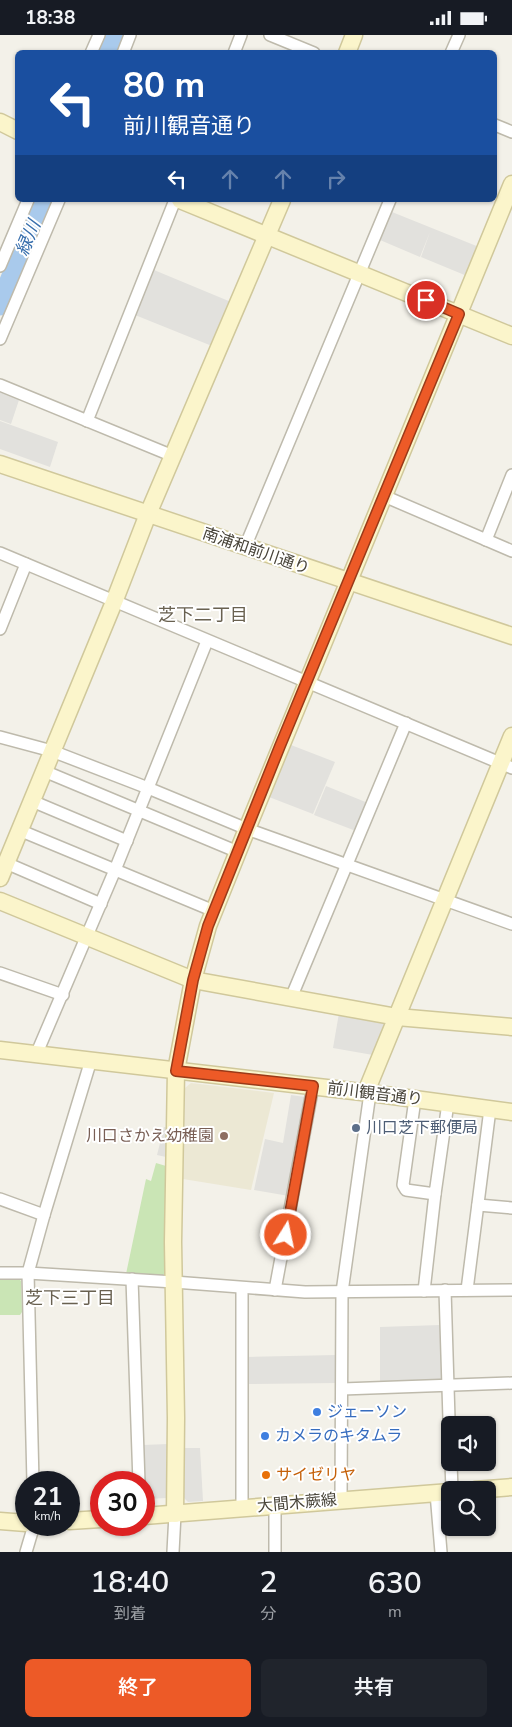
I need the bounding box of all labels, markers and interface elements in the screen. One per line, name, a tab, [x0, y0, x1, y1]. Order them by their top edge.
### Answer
text: 18:38	[25, 5, 75, 31]
text: 80 m	[123, 62, 205, 109]
icon: left	[40, 70, 105, 135]
text: 前川観音通り	[123, 111, 255, 141]
icon: left	[163, 165, 191, 193]
icon: ahead	[216, 165, 244, 193]
icon: ahead	[269, 165, 297, 193]
icon: right	[322, 165, 350, 193]
water label: 緑川	[10, 215, 47, 259]
pin	[405, 279, 447, 321]
icon: arrive	[412, 286, 440, 314]
street label: 南浦和前川通り	[199, 522, 313, 580]
district label: 芝下二丁目	[158, 603, 248, 627]
street label: 前川観音通り	[326, 1077, 424, 1111]
place label: 川口芝下郵便局	[366, 1117, 478, 1139]
marker: 川口芝下郵便局	[350, 1122, 362, 1134]
place label: 川口さかえ幼稚園	[86, 1125, 214, 1147]
marker: 川口さかえ幼稚園	[218, 1130, 230, 1142]
position arrow	[259, 1208, 311, 1260]
district label: 芝下三丁目	[25, 1286, 115, 1310]
place label: ジェーソン	[327, 1401, 407, 1423]
marker: ジェーソン	[311, 1406, 323, 1418]
map controls	[441, 1416, 496, 1536]
button: sound	[441, 1416, 496, 1471]
place label: カメラのキタムラ	[275, 1425, 402, 1447]
marker: カメラのキタムラ	[259, 1430, 271, 1442]
place label: サイゼリヤ	[276, 1464, 356, 1486]
marker: サイゼリヤ	[260, 1469, 272, 1481]
speed limit sign: 30	[90, 1471, 155, 1536]
text: 21	[32, 1480, 63, 1514]
button: search	[441, 1481, 496, 1536]
street label: 大間木蕨線	[256, 1489, 338, 1517]
text: km/h	[34, 1508, 61, 1524]
text: 18:40	[90, 1562, 169, 1603]
text: 2	[260, 1562, 278, 1603]
text: 630	[368, 1563, 422, 1604]
text: m	[388, 1601, 402, 1623]
text: 到着	[114, 1603, 146, 1625]
text: 分	[261, 1603, 277, 1625]
button: 終了	[25, 1659, 251, 1717]
button: 共有	[261, 1659, 487, 1717]

